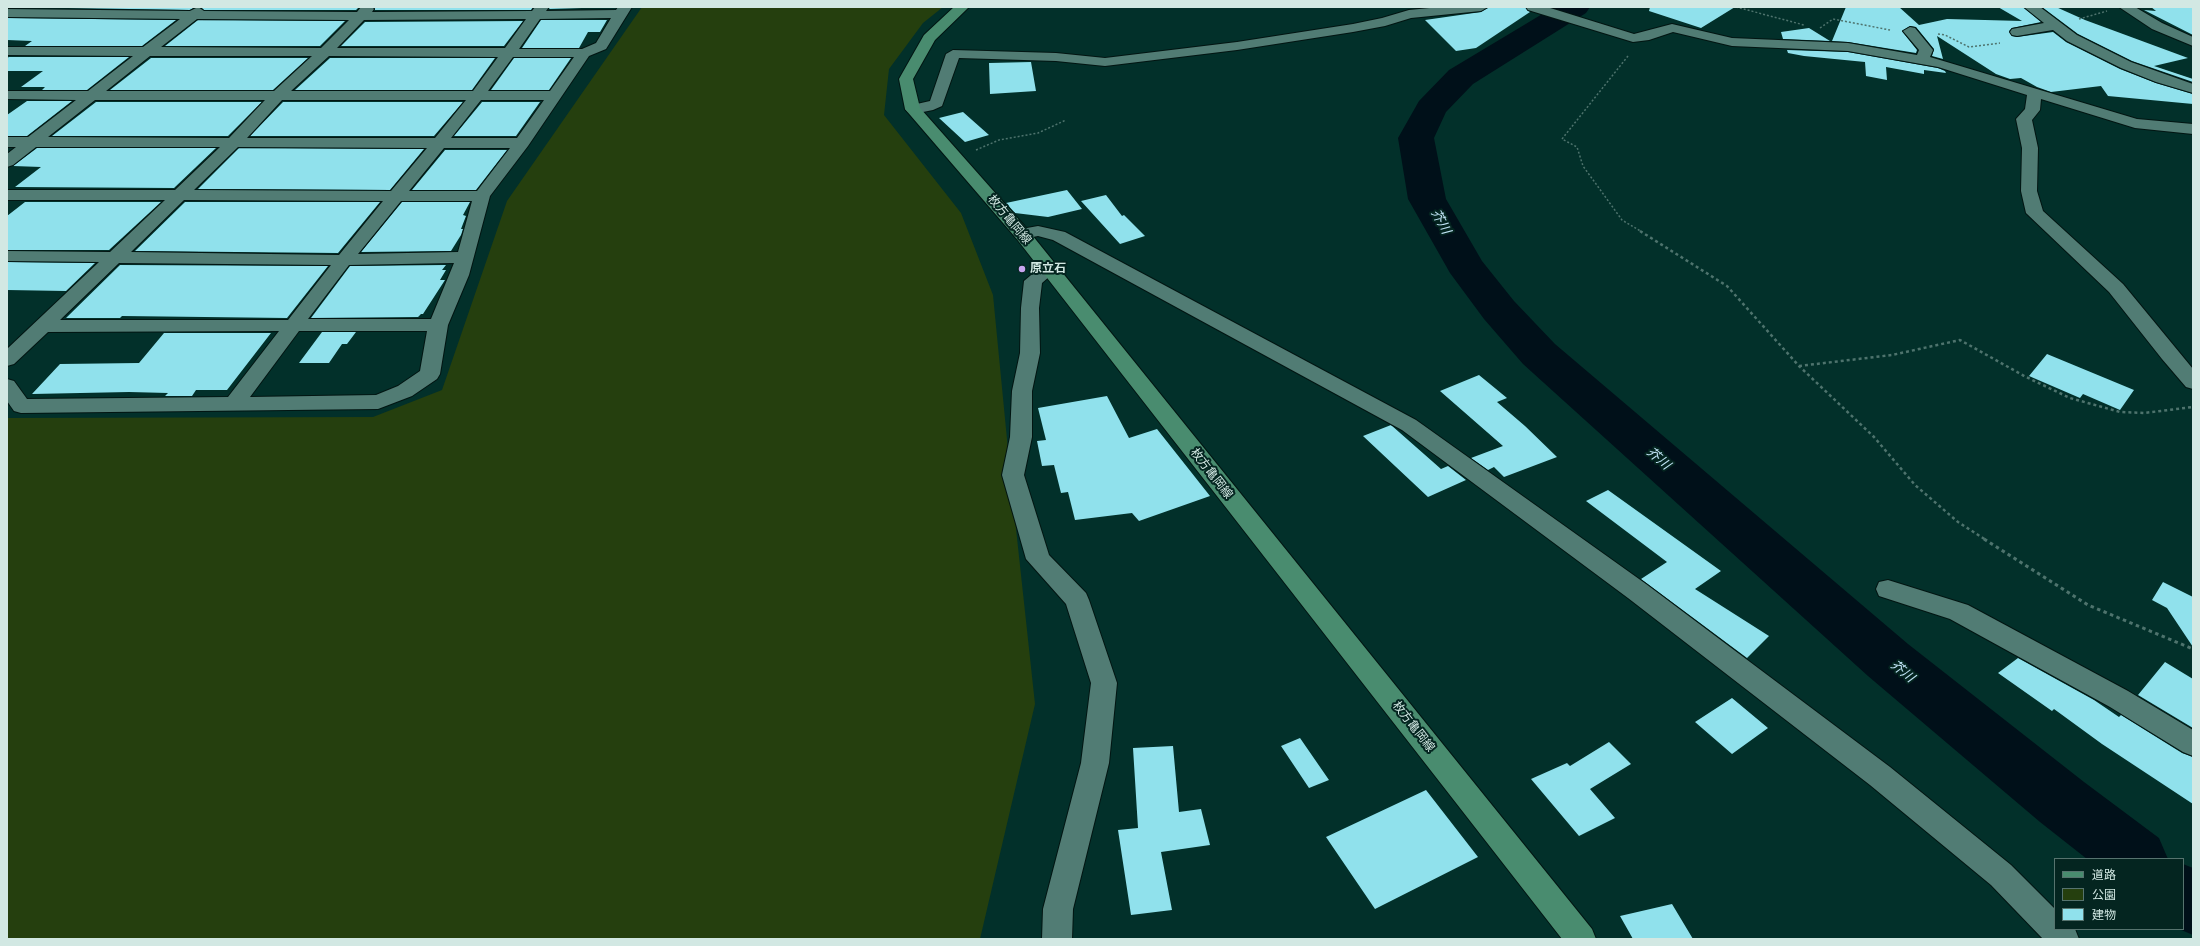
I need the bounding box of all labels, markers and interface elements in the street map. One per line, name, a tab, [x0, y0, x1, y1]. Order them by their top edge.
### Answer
street label: 枚方亀岡線	[984, 192, 1034, 248]
water label: 芥川	[1427, 207, 1453, 237]
place label: 原立石	[1030, 262, 1066, 276]
marker: 原立石	[1017, 264, 1027, 274]
water label: 芥川	[1643, 445, 1673, 473]
street label: 枚方亀岡線	[1187, 446, 1235, 502]
water label: 芥川	[1887, 658, 1917, 686]
street label: 枚方亀岡線	[1389, 699, 1437, 755]
legend	[2054, 858, 2184, 930]
text: 道路	[2092, 865, 2116, 884]
text: 公園	[2092, 885, 2116, 904]
text: 建物	[2092, 905, 2116, 924]

